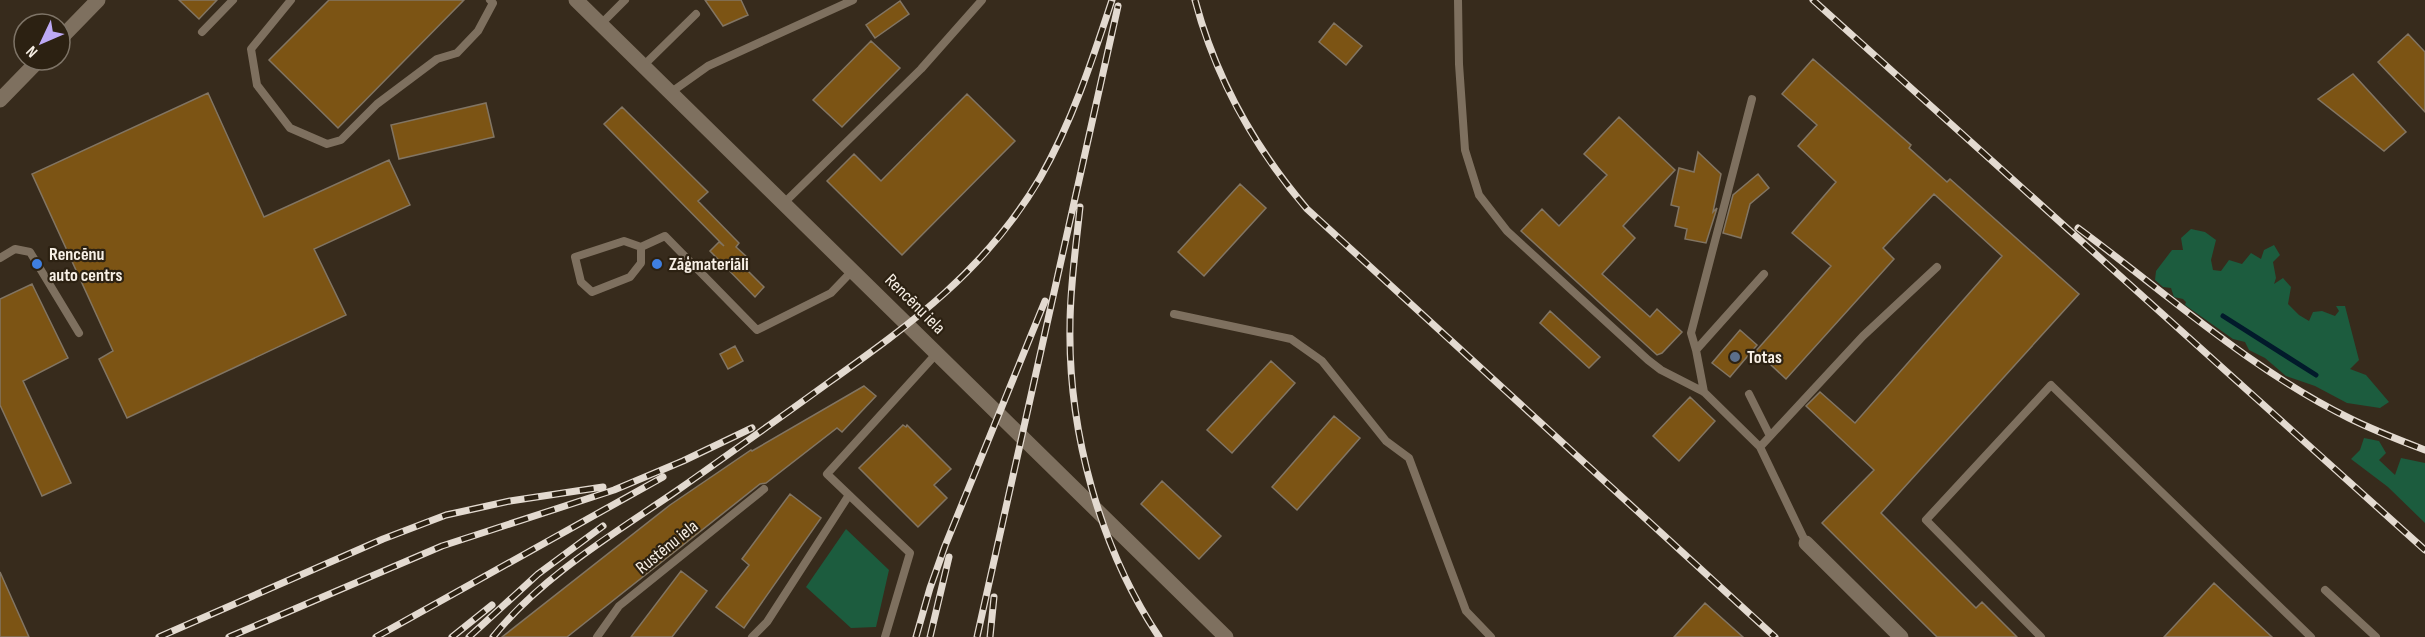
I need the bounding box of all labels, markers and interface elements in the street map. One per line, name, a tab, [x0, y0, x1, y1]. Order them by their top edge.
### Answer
north arrow	[12, 12, 72, 72]
text: N	[22, 42, 42, 61]
place label: Rencēnu auto centrs	[49, 244, 122, 286]
place label: Zāģmateriāli	[669, 254, 749, 275]
marker: Rencēnu auto centrs	[30, 257, 44, 271]
marker: Zāģmateriāli	[650, 257, 664, 271]
street label: Rencēnu iela	[881, 270, 949, 338]
place label: Totas	[1747, 347, 1782, 368]
marker: Totas	[1728, 350, 1742, 364]
street label: Rustēnu iela	[632, 516, 702, 578]

